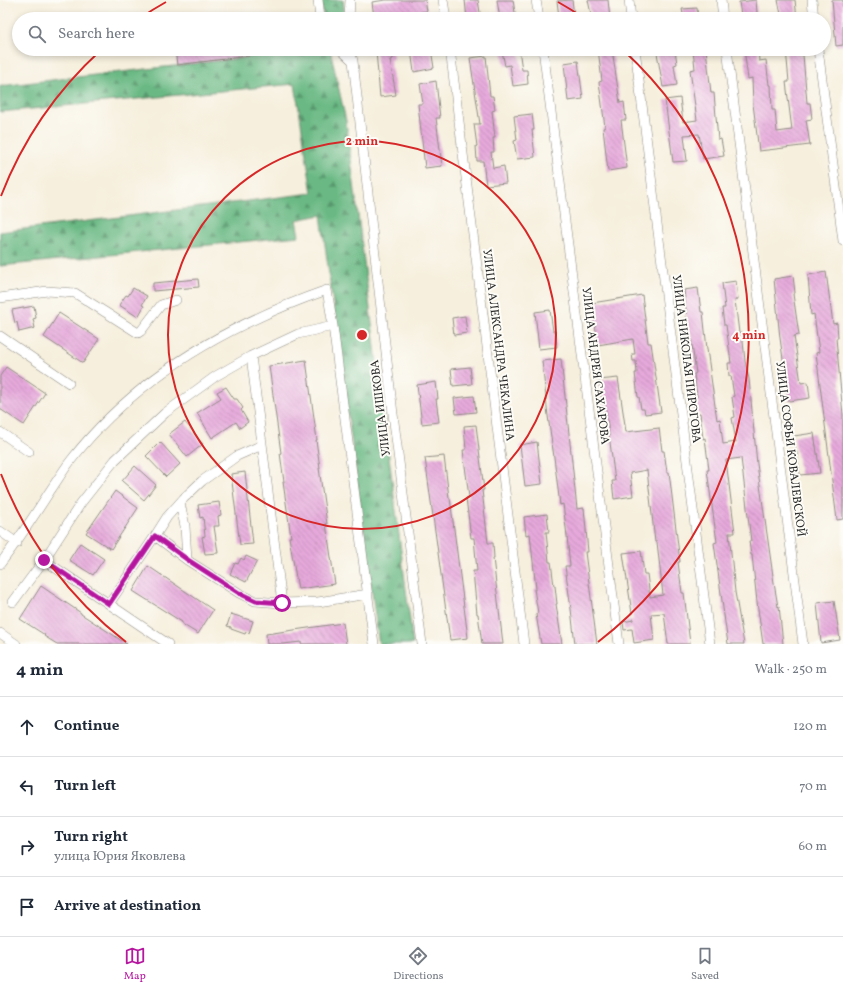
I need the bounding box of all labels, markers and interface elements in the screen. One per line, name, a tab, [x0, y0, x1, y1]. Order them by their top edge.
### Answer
search box	[12, 12, 831, 56]
icon: search	[26, 23, 48, 45]
text: Search here	[58, 24, 135, 45]
text: 2 min	[346, 134, 378, 150]
street label: УЛИЦА АЛЕКСАНДРА ЧЕКАЛИНА	[478, 248, 518, 442]
street label: УЛИЦА НИКОЛАЯ ПИРОГОВА	[668, 274, 704, 445]
street label: УЛИЦА АНДРЕЯ САХАРОВА	[577, 287, 613, 446]
centre of rings	[355, 328, 369, 342]
text: 4 min	[732, 328, 766, 344]
street label: УЛИЦА ИШКОВА	[367, 358, 395, 457]
street label: УЛИЦА СОФЬИ КОВАЛЕВСКОЙ	[771, 360, 810, 538]
route end	[35, 551, 53, 569]
route start	[273, 594, 291, 612]
text: 4 min	[16, 659, 63, 682]
text: Walk · 250 m	[755, 661, 827, 679]
icon: ahead	[16, 716, 38, 738]
text: Continue	[54, 716, 119, 737]
text: 120 m	[793, 718, 827, 736]
icon: left	[16, 776, 38, 798]
text: Turn left	[54, 776, 116, 797]
text: 70 m	[799, 778, 827, 796]
text: Turn right	[54, 827, 128, 848]
icon: right	[16, 836, 38, 858]
text: 60 m	[799, 838, 827, 856]
text: улица Юрия Яковлева	[54, 848, 186, 866]
icon: arrive	[16, 896, 38, 918]
text: Arrive at destination	[54, 896, 201, 917]
tab: Map	[124, 945, 146, 984]
tab: Directions	[393, 945, 444, 984]
tab: Saved	[691, 945, 719, 984]

